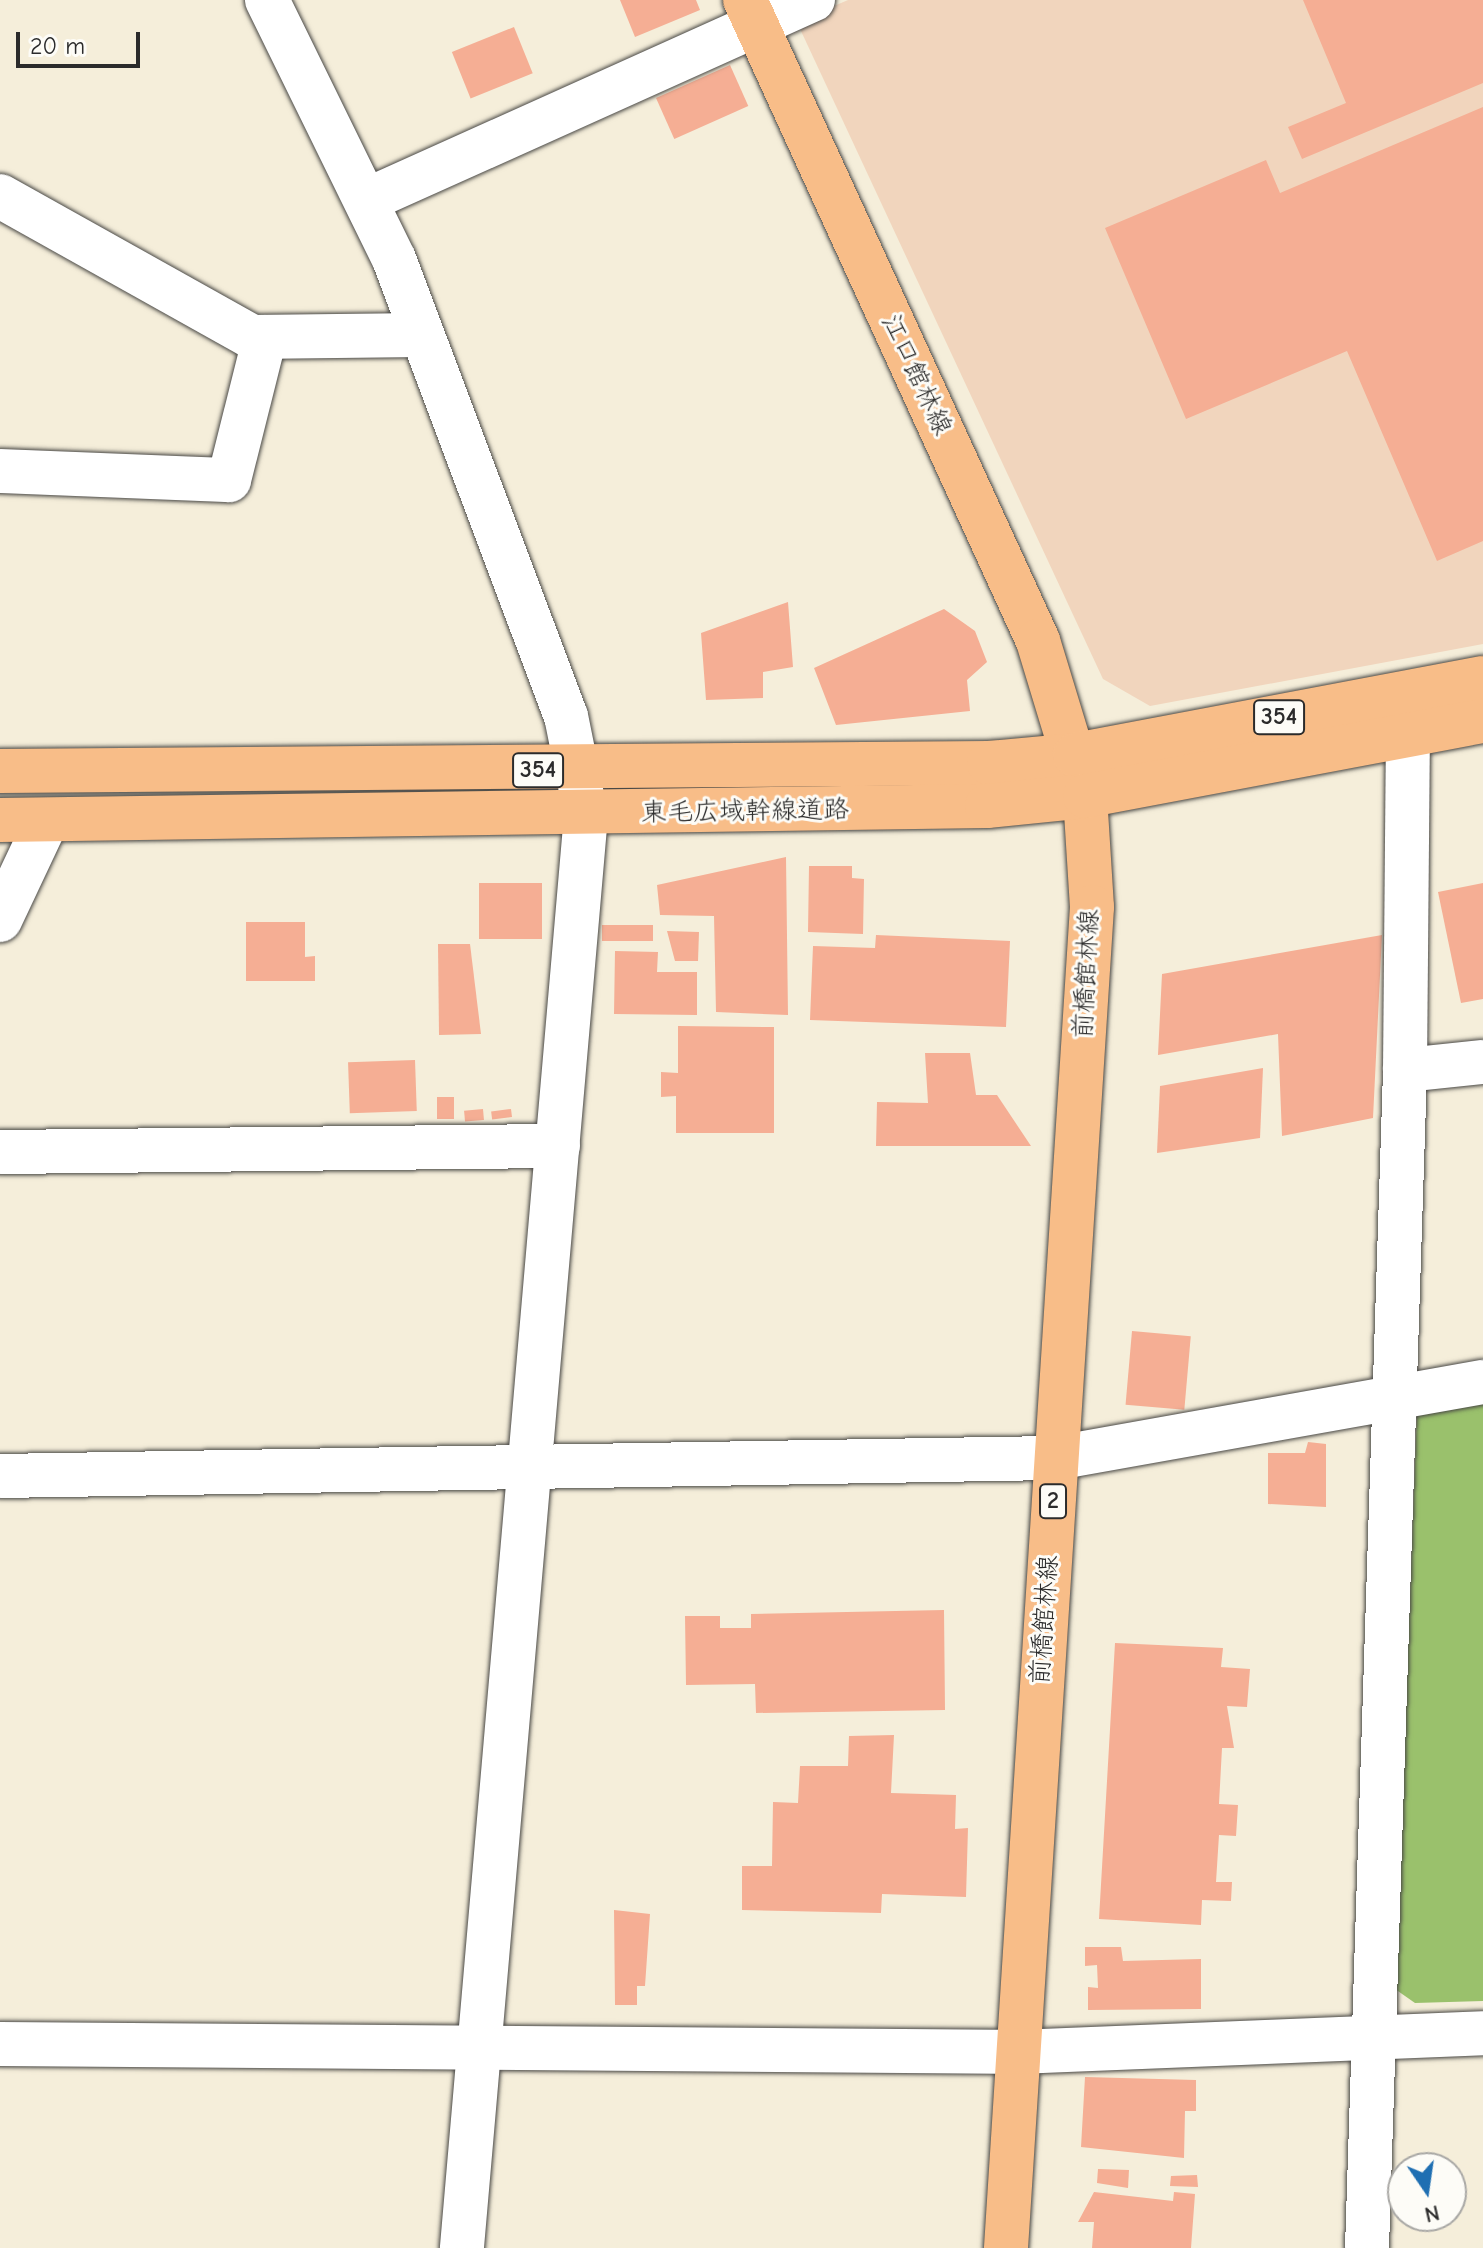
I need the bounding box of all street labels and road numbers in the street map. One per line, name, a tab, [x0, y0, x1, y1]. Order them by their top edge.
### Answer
street label: 江口館林線	[874, 309, 958, 441]
road number: 354	[1253, 697, 1305, 737]
road number: 354	[512, 750, 564, 790]
street label: 東毛広域幹線道路	[641, 795, 849, 829]
street label: 前橋館林線	[1068, 908, 1106, 1040]
road number: 2	[1039, 1481, 1067, 1521]
street label: 前橋館林線	[1025, 1554, 1065, 1686]

